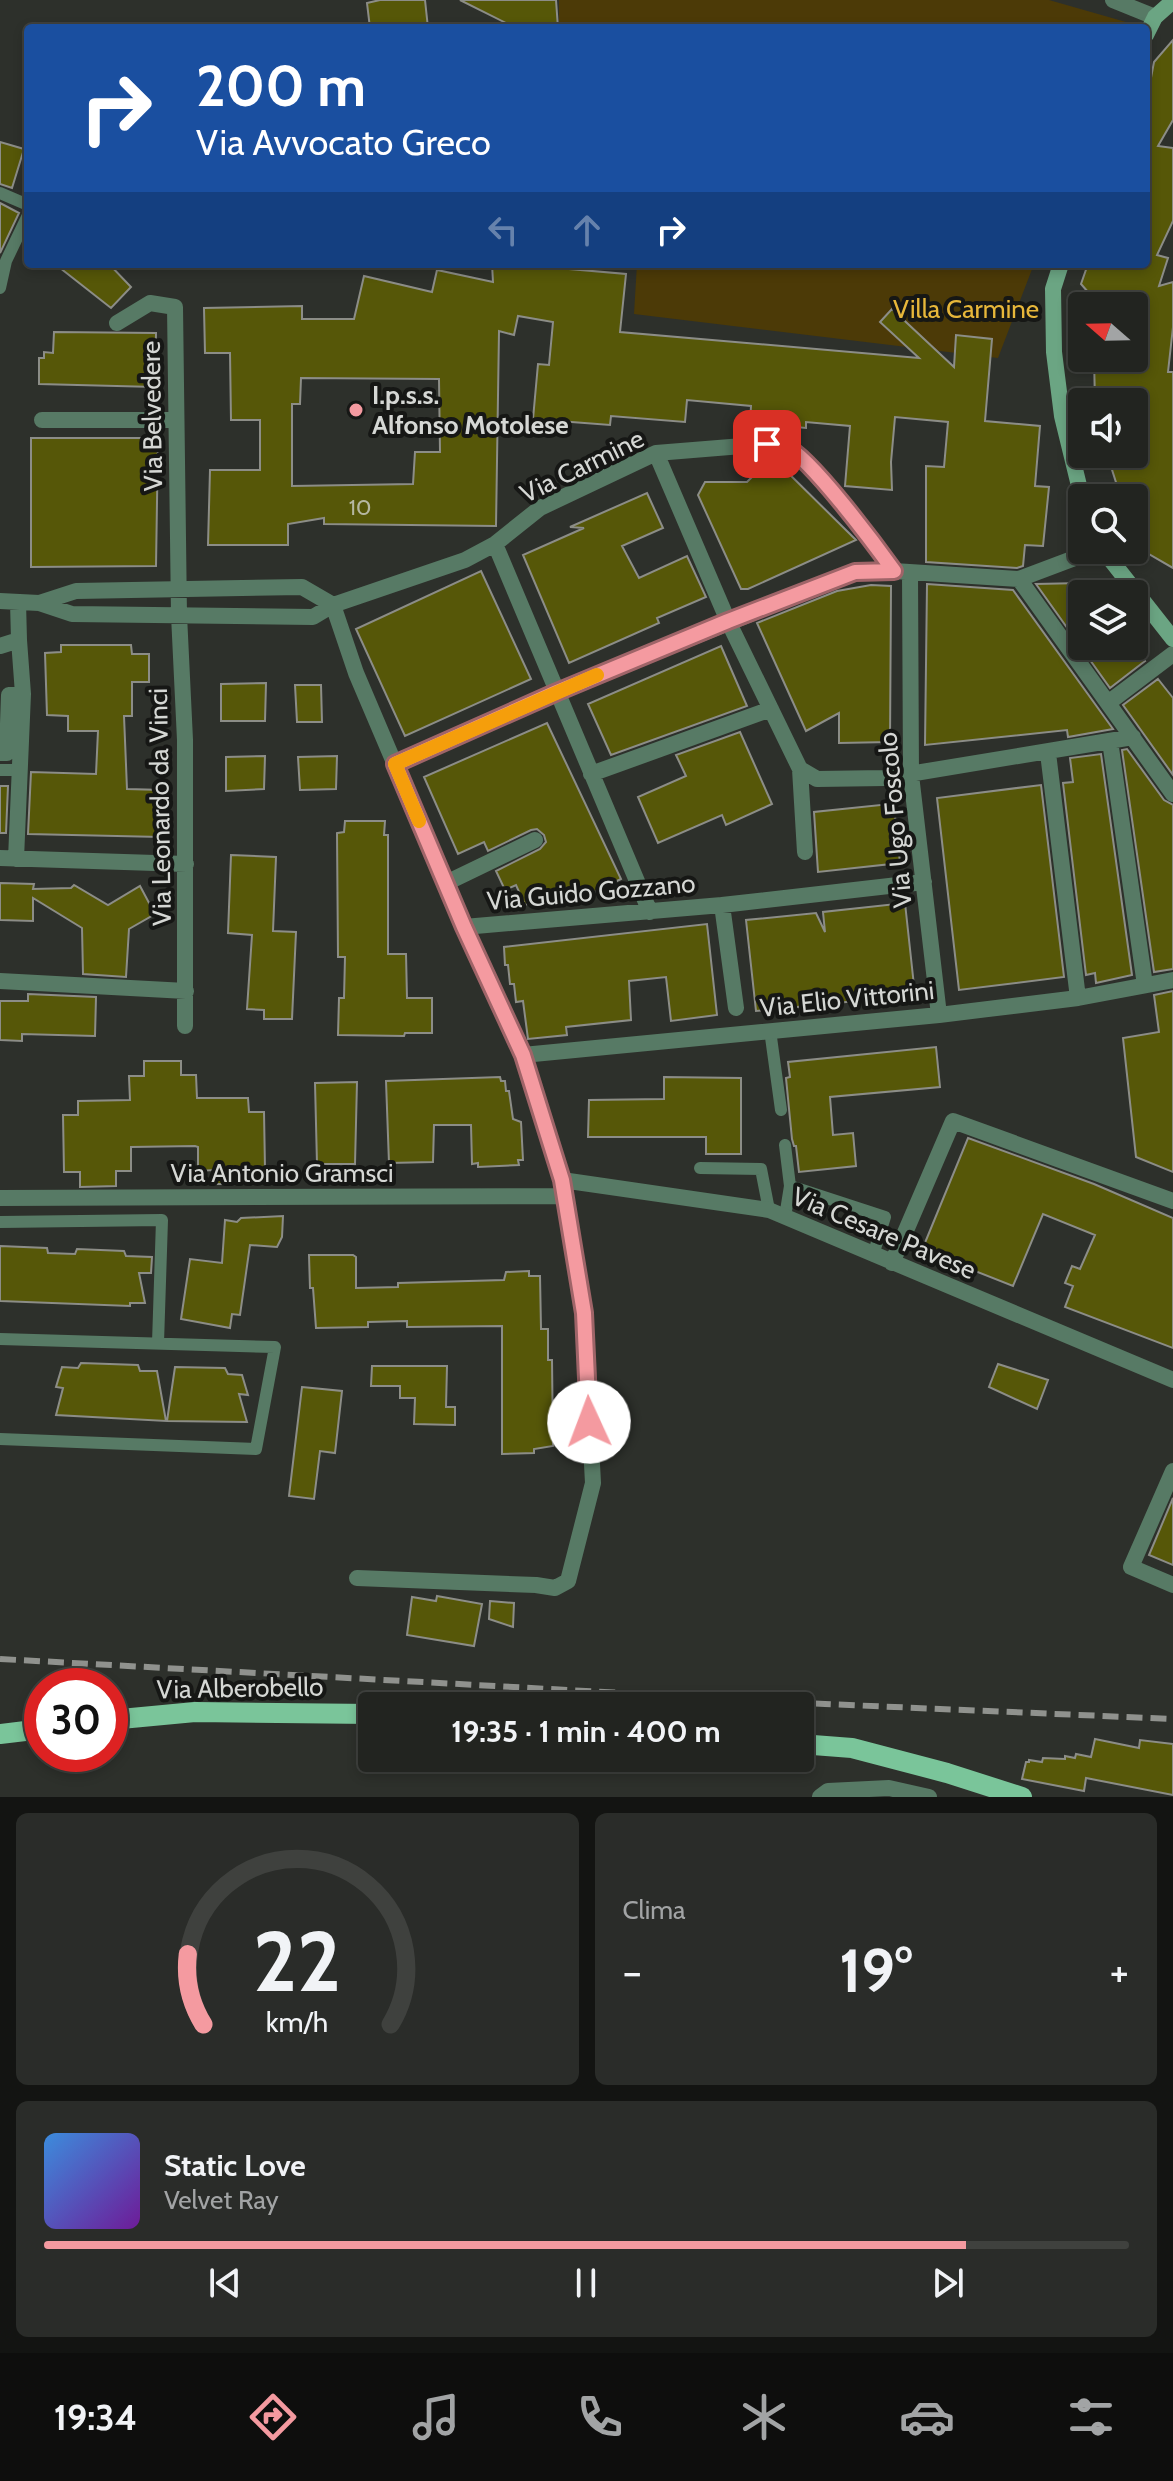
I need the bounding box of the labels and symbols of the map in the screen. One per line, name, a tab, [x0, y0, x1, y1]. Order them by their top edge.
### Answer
north arrow	[1068, 292, 1148, 372]
park label: Villa Carmine	[893, 293, 1039, 325]
street label: Via Belvedere	[135, 341, 169, 491]
place label: I.p.s.s. Alfonso Motolese	[372, 379, 569, 441]
marker: I.p.s.s. Alfonso Motolese	[347, 401, 365, 419]
pin	[733, 410, 801, 478]
street label: Via Carmine	[515, 422, 649, 510]
house number: 10	[349, 494, 371, 521]
street label: Via Leonardo da Vinci	[142, 688, 178, 926]
street label: Via Ugo Foscolo	[871, 731, 919, 909]
street label: Via Guido Gozzano	[485, 867, 697, 917]
street label: Via Elio Vittorini	[758, 974, 936, 1024]
street label: Via Antonio Gramsci	[170, 1157, 394, 1189]
street label: Via Cesare Pavese	[787, 1180, 981, 1286]
position arrow	[547, 1380, 631, 1464]
speed limit sign: 30	[24, 1668, 128, 1772]
street label: Via Alberobello	[156, 1671, 324, 1705]

